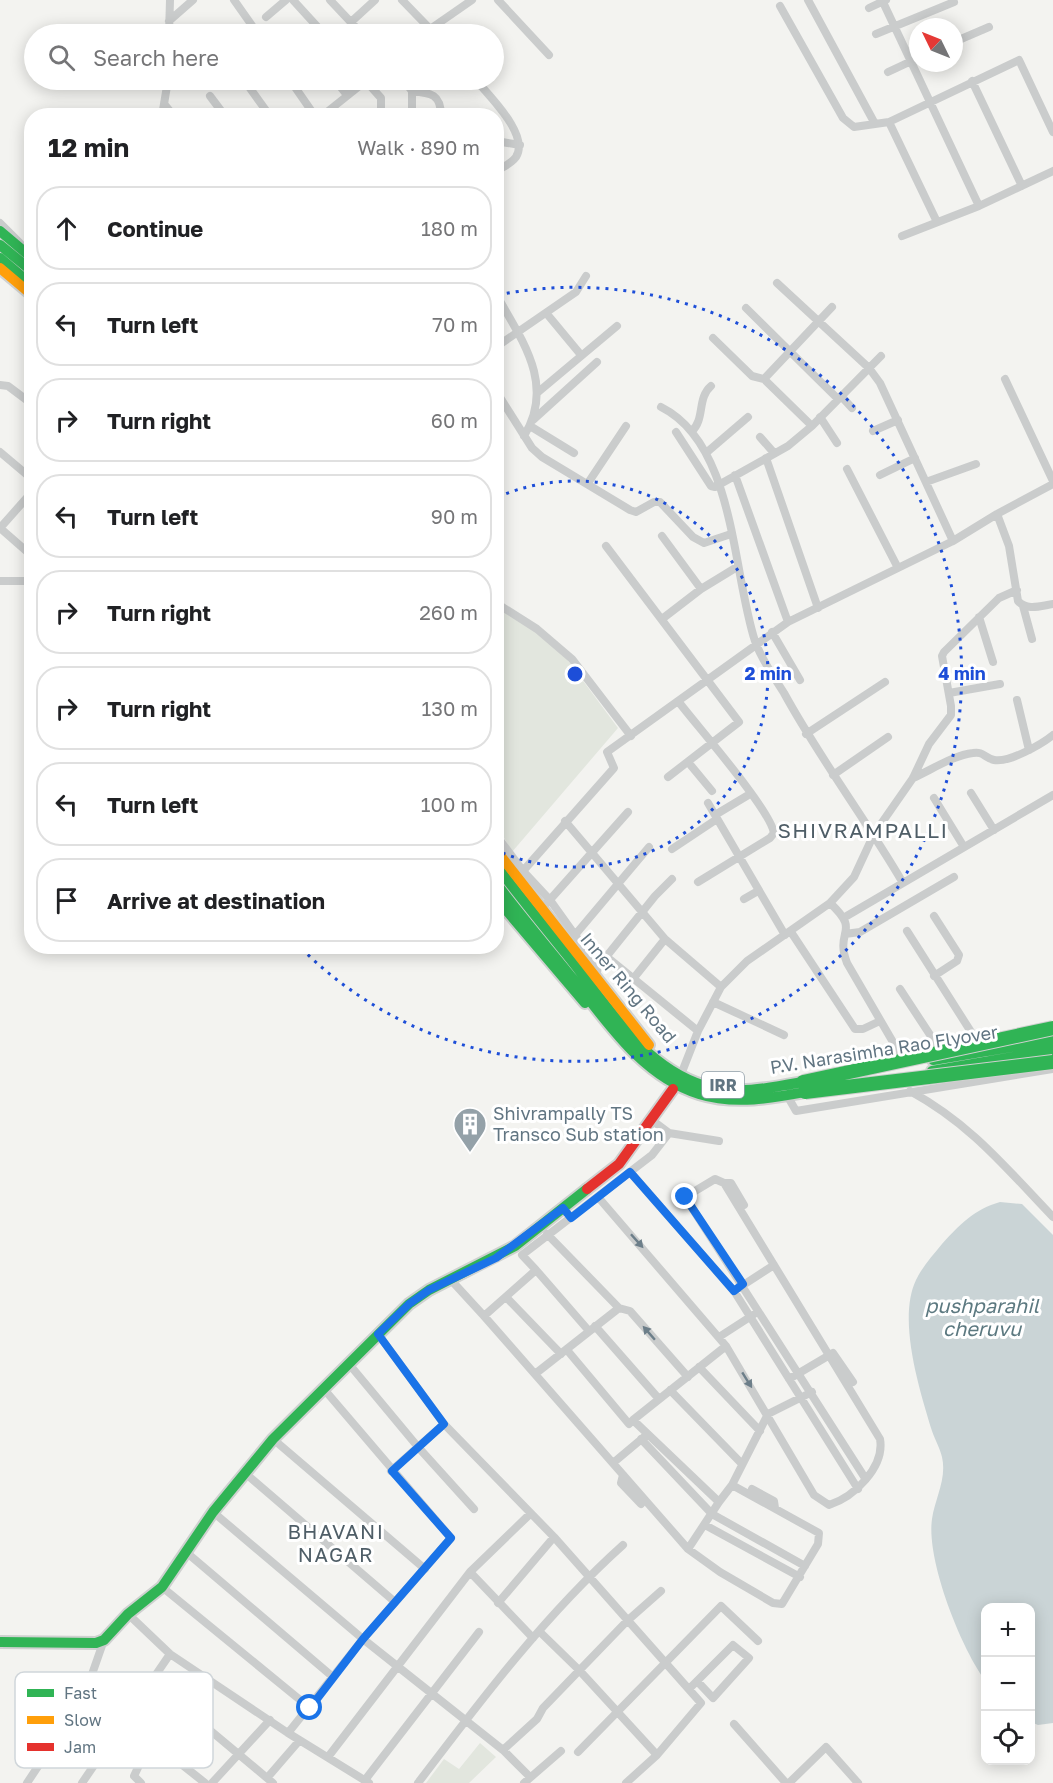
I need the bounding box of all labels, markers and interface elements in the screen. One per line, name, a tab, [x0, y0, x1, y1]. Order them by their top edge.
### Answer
north arrow	[909, 18, 963, 72]
search box	[24, 24, 504, 90]
icon: search	[45, 41, 78, 74]
text: Search here	[93, 44, 219, 71]
text: 12 min	[48, 132, 129, 163]
text: Walk · 890 m	[357, 135, 480, 159]
icon: ahead	[50, 212, 83, 245]
text: Continue	[107, 215, 203, 242]
text: 180 m	[421, 216, 478, 240]
icon: left	[50, 308, 83, 341]
text: Turn left	[107, 311, 198, 338]
text: 70 m	[432, 312, 478, 336]
icon: right	[50, 404, 83, 437]
text: Turn right	[107, 407, 211, 434]
text: 60 m	[431, 408, 478, 432]
icon: left	[50, 500, 83, 533]
text: Turn left	[107, 503, 198, 530]
text: 90 m	[431, 504, 478, 528]
icon: right	[50, 596, 83, 629]
text: Turn right	[107, 599, 211, 626]
text: 260 m	[419, 600, 478, 624]
text: 2 min	[744, 662, 792, 684]
text: 4 min	[938, 662, 986, 684]
centre of rings	[565, 664, 585, 684]
icon: right	[50, 692, 83, 725]
text: Turn right	[107, 695, 211, 722]
text: 130 m	[422, 696, 478, 720]
icon: left	[50, 788, 83, 821]
text: Turn left	[107, 791, 198, 818]
text: 100 m	[421, 792, 478, 816]
district label: SHIVRAMPALLI	[777, 817, 949, 843]
icon: arrive	[50, 884, 83, 917]
text: Arrive at destination	[107, 887, 325, 914]
street label: Inner Ring Road	[576, 928, 681, 1047]
street label: P.V. Narasimha Rao Flyover	[768, 1020, 999, 1078]
road number: IRR	[702, 1072, 744, 1098]
place label: Shivrampally TS Transco Sub station	[493, 1102, 664, 1145]
building icon: Shivrampally TS Transco Sub station	[452, 1106, 488, 1153]
route end	[671, 1183, 697, 1209]
one-way arrow	[630, 1233, 643, 1248]
water label: pushparahil cheruvu	[925, 1293, 1040, 1340]
one-way arrow	[643, 1326, 656, 1341]
one-way arrow	[741, 1372, 752, 1388]
district label: BHAVANI NAGAR	[287, 1519, 385, 1566]
map controls	[981, 1603, 1035, 1765]
button: +	[981, 1603, 1035, 1657]
button: −	[981, 1657, 1035, 1711]
legend	[15, 1672, 213, 1768]
text: Fast	[64, 1683, 97, 1703]
route start	[296, 1694, 322, 1720]
text: Slow	[64, 1710, 102, 1730]
button: locate	[981, 1711, 1035, 1765]
text: Jam	[64, 1737, 96, 1757]

